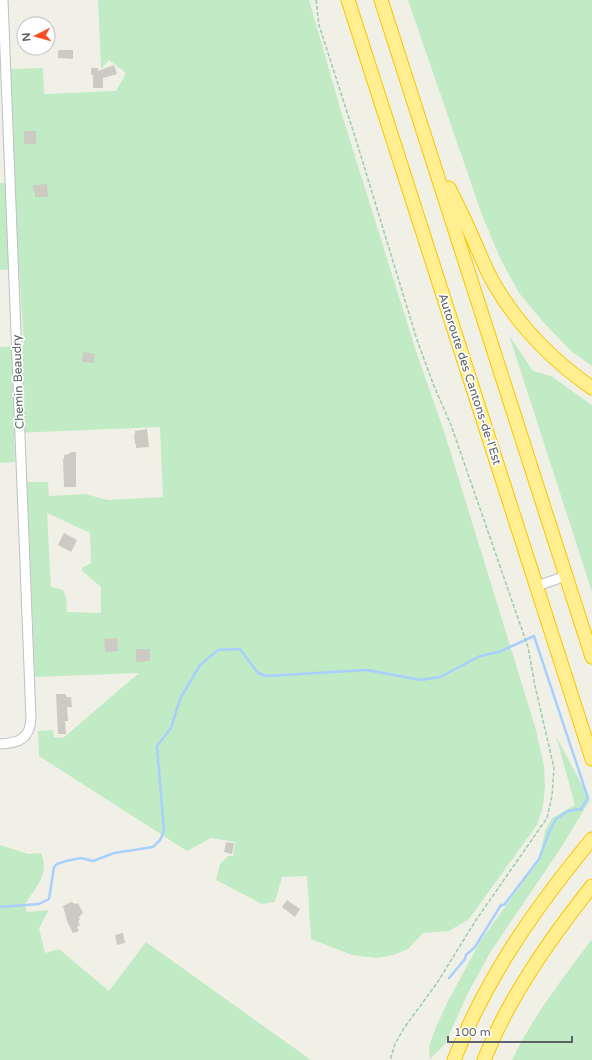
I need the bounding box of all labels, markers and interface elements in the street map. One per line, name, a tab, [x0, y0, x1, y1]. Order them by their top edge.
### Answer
north arrow	[16, 16, 56, 56]
text: N	[20, 32, 33, 42]
street label: Autoroute des Cantons-de-l'Est	[436, 292, 504, 467]
street label: Chemin Beaudry	[9, 334, 27, 429]
scale bar	[448, 1018, 572, 1044]
text: 100 m	[454, 1025, 491, 1039]

